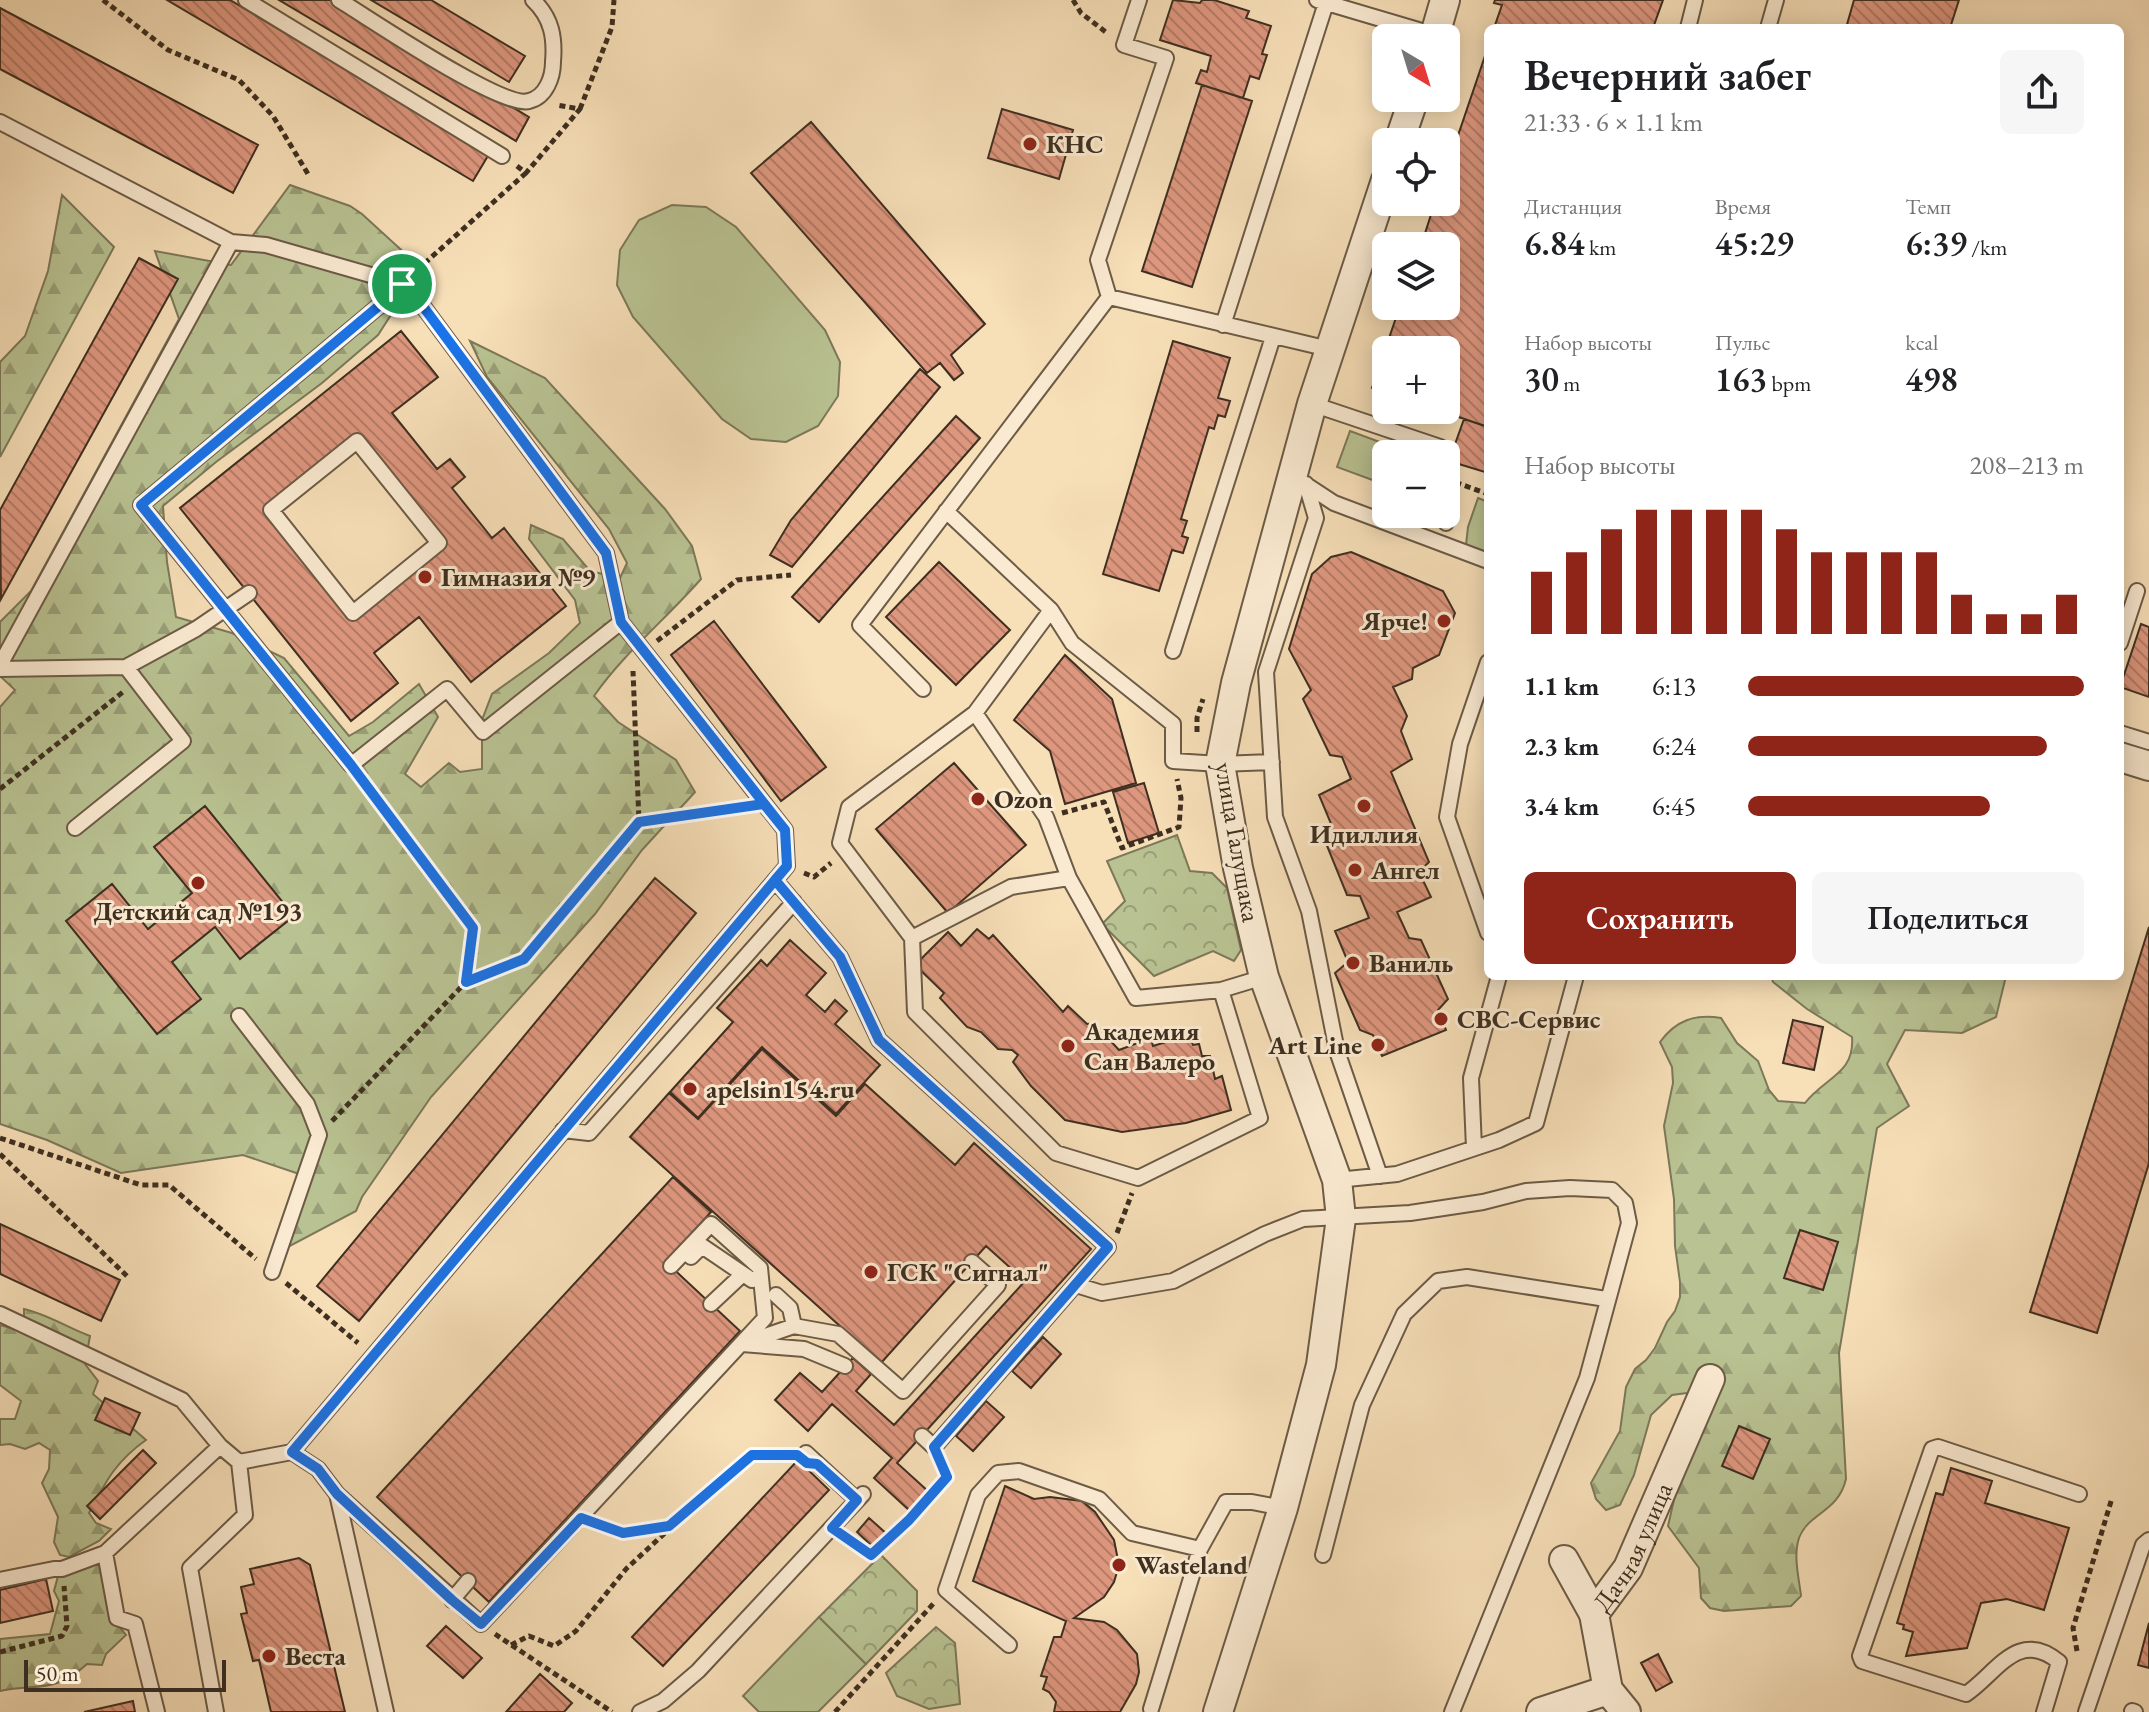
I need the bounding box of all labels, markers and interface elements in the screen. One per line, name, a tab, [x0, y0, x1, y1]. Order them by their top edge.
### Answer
north arrow	[1372, 24, 1460, 112]
map controls	[1372, 24, 1460, 528]
text: Вечерний забег	[1524, 46, 1811, 103]
button: share	[2000, 50, 2084, 134]
text: 21:33 · 6 × 1.1 km	[1524, 105, 1703, 139]
place label: КНС	[1046, 127, 1104, 161]
button: locate	[1372, 128, 1460, 216]
marker: КНС	[1021, 135, 1039, 153]
text: Дистанция	[1524, 192, 1622, 221]
text: Время	[1715, 192, 1771, 221]
text: Темп	[1905, 192, 1951, 221]
text: 6.84	[1524, 221, 1585, 265]
text: 45:29	[1715, 221, 1794, 265]
text: 6:39	[1905, 221, 1967, 265]
button: layers	[1372, 232, 1460, 320]
text: km	[1585, 233, 1616, 262]
text: /km	[1967, 233, 2008, 262]
pin	[368, 250, 436, 318]
icon: arrive	[380, 262, 424, 306]
text: Набор высоты	[1524, 328, 1652, 357]
text: Пульс	[1715, 328, 1770, 357]
text: kcal	[1905, 328, 1938, 357]
button: +	[1372, 336, 1460, 424]
text: 30	[1524, 357, 1559, 401]
text: 163	[1715, 357, 1767, 401]
text: 498	[1905, 357, 1958, 401]
text: m	[1559, 369, 1580, 398]
text: bpm	[1767, 369, 1811, 398]
button: −	[1372, 440, 1460, 528]
text: Набор высоты	[1524, 448, 1675, 482]
text: 208–213 m	[1969, 448, 2084, 482]
place label: Гимназия №9	[441, 560, 595, 594]
marker: Гимназия №9	[416, 568, 434, 586]
place label: Ярче!	[1361, 604, 1428, 638]
marker: Ярче!	[1435, 612, 1453, 630]
text: 1.1 km	[1524, 669, 1599, 703]
text: 6:13	[1652, 669, 1696, 703]
text: 2.3 km	[1524, 729, 1599, 763]
text: 6:24	[1652, 729, 1696, 763]
street label: улица Галущака	[1207, 760, 1269, 925]
place label: Ozon	[994, 782, 1053, 816]
text: 3.4 km	[1524, 789, 1599, 823]
text: 6:45	[1652, 789, 1696, 823]
marker: Ozon	[969, 790, 987, 808]
marker: Идиллия	[1355, 797, 1373, 815]
place label: Идиллия	[1310, 817, 1418, 851]
place label: Ангел	[1370, 853, 1440, 887]
marker: Ангел	[1346, 861, 1364, 879]
button: Сохранить	[1524, 872, 1796, 964]
button: Поделиться	[1812, 872, 2084, 964]
marker: Детский сад №193	[189, 874, 207, 892]
place label: Детский сад №193	[93, 894, 303, 928]
place label: Ваниль	[1369, 946, 1453, 980]
marker: Ваниль	[1344, 954, 1362, 972]
place label: СВС-Сервис	[1457, 1002, 1601, 1036]
marker: СВС-Сервис	[1432, 1010, 1450, 1028]
place label: Академия Сан Валеро	[1083, 1014, 1215, 1078]
place label: Art Line	[1267, 1028, 1362, 1062]
marker: Art Line	[1369, 1036, 1387, 1054]
marker: Академия Сан Валеро	[1059, 1037, 1077, 1055]
place label: apelsin154.ru	[706, 1072, 855, 1106]
marker: apelsin154.ru	[681, 1080, 699, 1098]
place label: ГСК "Сигнал"	[887, 1255, 1049, 1289]
marker: ГСК "Сигнал"	[862, 1263, 880, 1281]
street label: Дачная улица	[1585, 1476, 1680, 1618]
place label: Wasteland	[1135, 1548, 1249, 1582]
marker: Wasteland	[1110, 1556, 1128, 1574]
place label: Веста	[285, 1639, 346, 1673]
marker: Веста	[260, 1647, 278, 1665]
scale bar	[24, 1656, 226, 1692]
text: 50 m	[36, 1659, 79, 1688]

